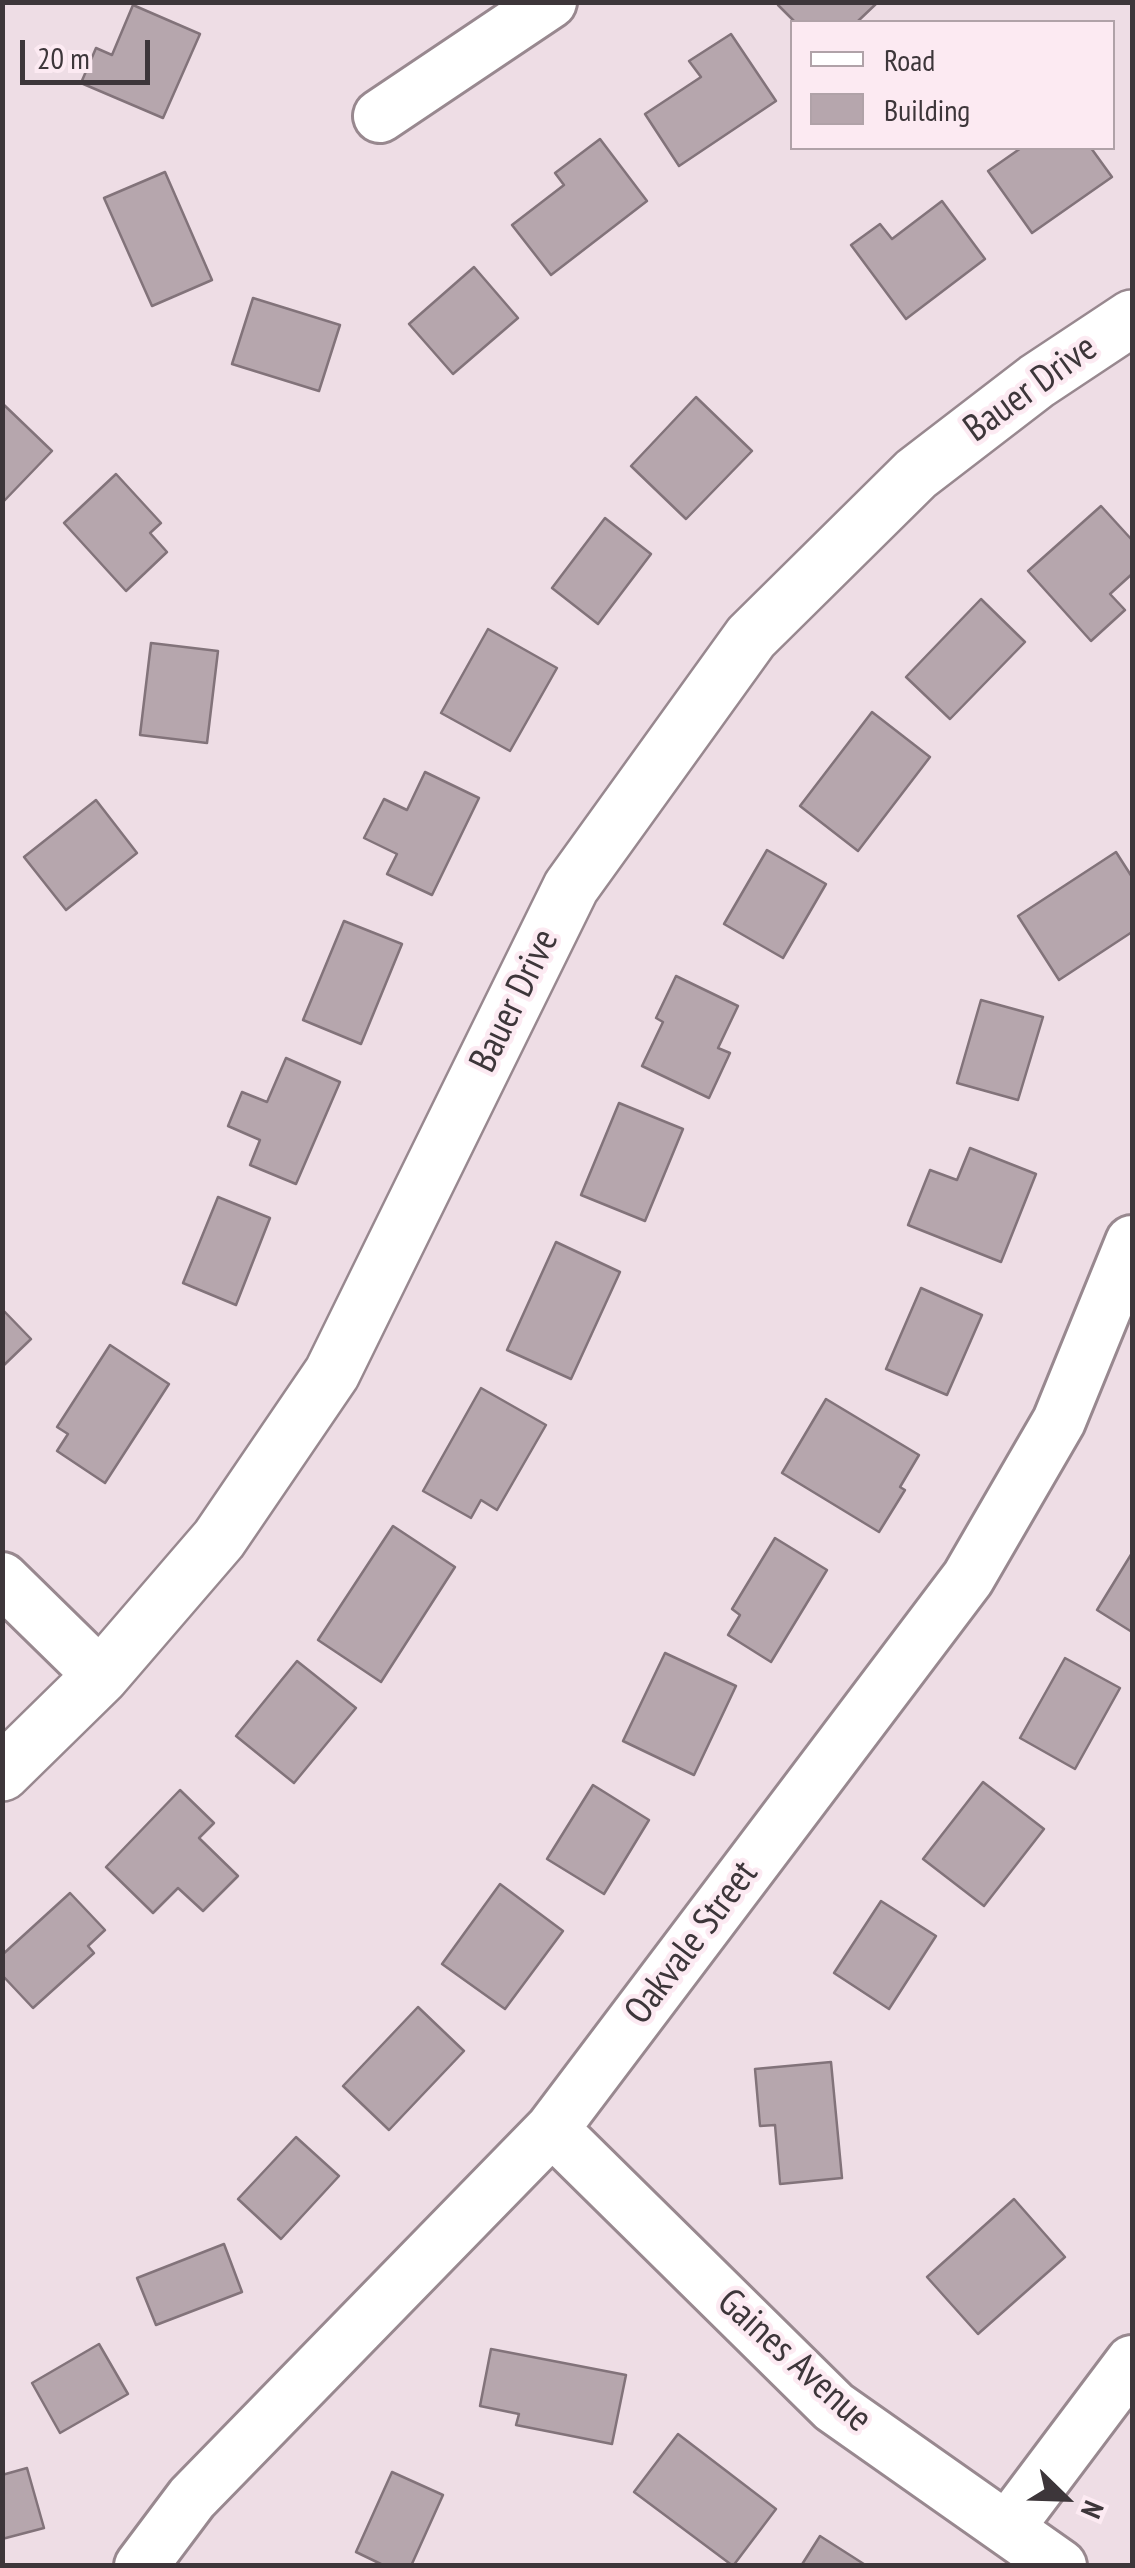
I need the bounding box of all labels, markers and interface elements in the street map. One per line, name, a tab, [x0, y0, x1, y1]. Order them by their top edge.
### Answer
scale bar	[25, 20, 155, 82]
legend	[790, 20, 1115, 150]
text: 20 m	[37, 38, 90, 77]
text: Road	[884, 40, 935, 79]
text: Building	[884, 90, 970, 129]
street label: Bauer Drive	[956, 326, 1106, 452]
street label: Bauer Drive	[461, 922, 569, 1080]
street label: Oakvale Street	[616, 1853, 768, 2033]
street label: Gaines Avenue	[708, 2280, 880, 2442]
north arrow	[1015, 2448, 1115, 2548]
text: N	[1073, 2496, 1113, 2524]

